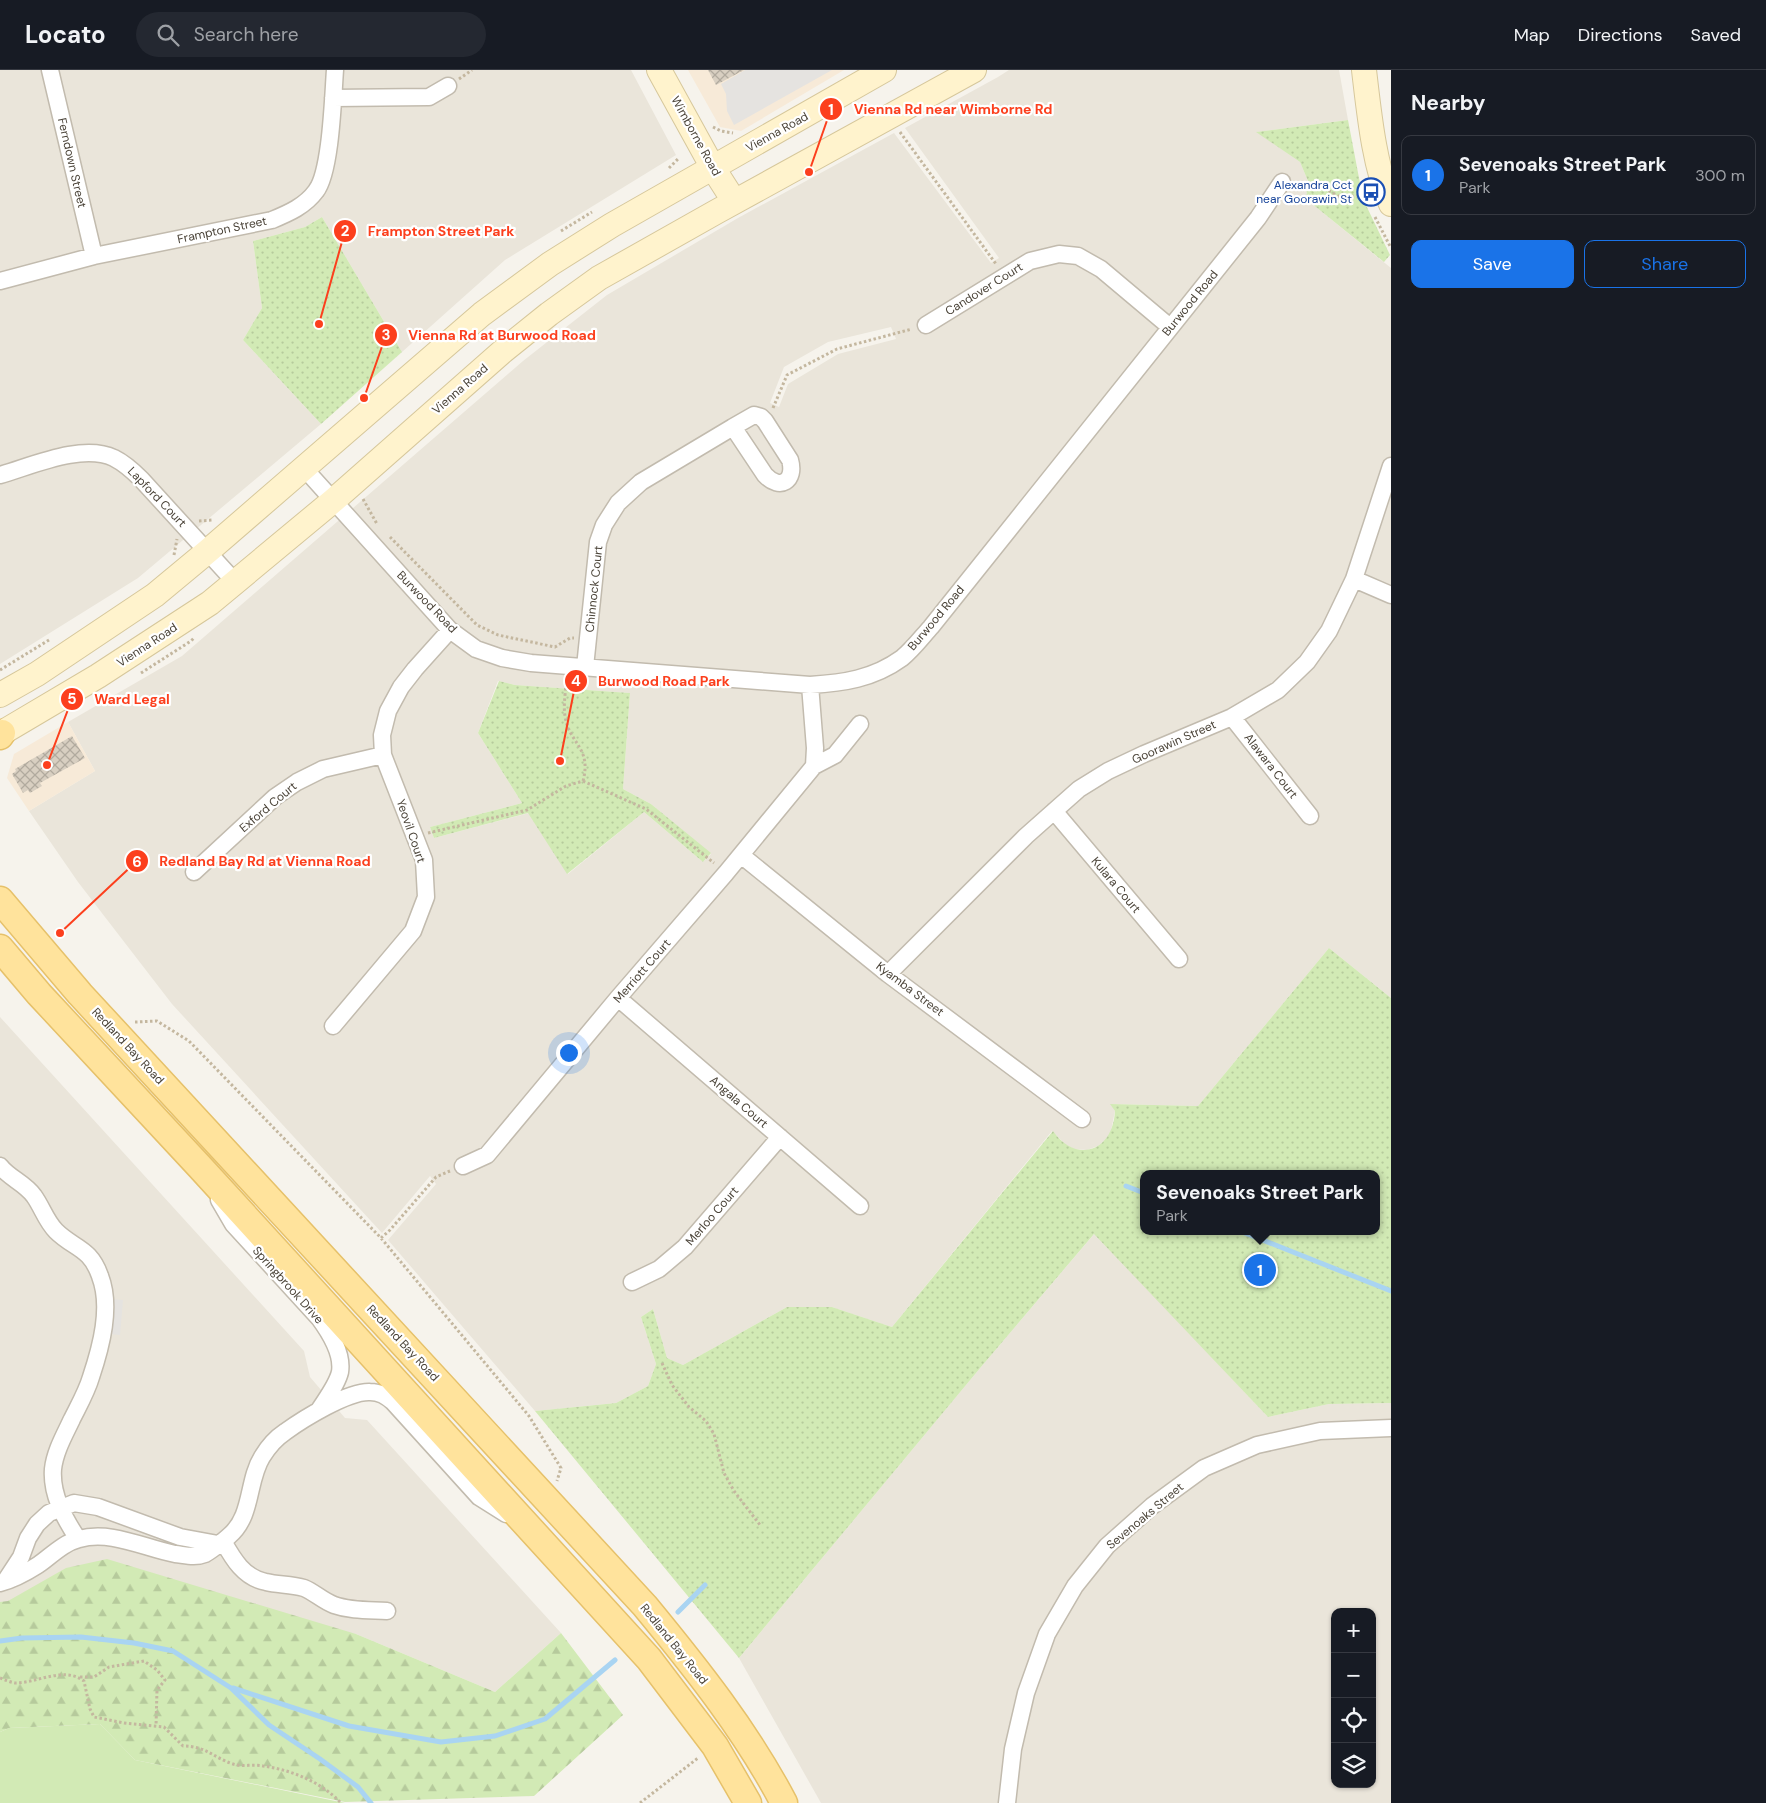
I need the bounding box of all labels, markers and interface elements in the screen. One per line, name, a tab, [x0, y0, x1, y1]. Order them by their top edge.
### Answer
search box	[136, 12, 486, 57]
text: Locato	[25, 19, 106, 50]
icon: search	[154, 21, 182, 49]
text: Search here	[194, 22, 299, 47]
text: Map	[1514, 23, 1550, 47]
text: Directions	[1578, 23, 1663, 47]
text: Saved	[1691, 23, 1741, 47]
text: Nearby	[1411, 89, 1485, 117]
street label: Wimborne Road	[667, 93, 725, 179]
callout: Vienna Rd near Wimborne Rd	[818, 95, 1062, 124]
text: 1	[828, 100, 834, 120]
text: Vienna Rd near Wimborne Rd	[854, 100, 1052, 118]
street label: Vienna Road	[743, 108, 811, 156]
street label: Ferndown Street	[54, 116, 90, 210]
text: Sevenoaks Street Park	[1459, 152, 1667, 177]
text: 1	[1425, 165, 1431, 186]
text: 300 m	[1695, 165, 1745, 186]
place label: Alexandra Cct near Goorawin St	[1256, 177, 1352, 207]
bus stop icon: Alexandra Cct near Goorawin St	[1356, 177, 1386, 207]
text: Park	[1459, 177, 1491, 198]
street label: Frampton Street	[176, 213, 269, 247]
callout: Frampton Street Park	[333, 217, 525, 246]
text: 2	[341, 221, 350, 241]
text: Frampton Street Park	[368, 222, 514, 240]
button: Save	[1411, 240, 1574, 288]
button: Share	[1584, 240, 1746, 288]
street label: Candover Court	[942, 259, 1026, 319]
street label: Burwood Road	[1158, 267, 1222, 339]
callout: Vienna Rd at Burwood Road	[373, 320, 606, 349]
text: 3	[381, 325, 391, 345]
text: Vienna Rd at Burwood Road	[408, 326, 596, 344]
street label: Vienna Road	[429, 360, 491, 418]
street label: Lapford Court	[124, 463, 190, 531]
street label: Chinnock Court	[581, 545, 607, 633]
street label: Burwood Road	[393, 568, 461, 636]
street label: Burwood Road	[904, 582, 968, 654]
street label: Vienna Road	[114, 619, 180, 671]
callout: Burwood Road Park	[563, 667, 740, 696]
text: 4	[571, 671, 581, 691]
text: Burwood Road Park	[598, 672, 730, 690]
callout: Ward Legal	[59, 684, 180, 713]
text: 5	[67, 689, 77, 709]
text: Ward Legal	[94, 690, 170, 708]
street label: Goorawin Street	[1129, 716, 1219, 768]
street label: Alawara Court	[1241, 730, 1302, 802]
street label: Exford Court	[236, 778, 300, 836]
street label: Yeovil Court	[393, 797, 429, 865]
callout: Redland Bay Rd at Vienna Road	[124, 847, 381, 876]
text: 6	[132, 852, 142, 872]
text: Redland Bay Rd at Vienna Road	[159, 852, 371, 870]
street label: Kulara Court	[1088, 854, 1144, 917]
street label: Merriott Court	[610, 935, 674, 1006]
street label: Kyamba Street	[873, 958, 947, 1020]
street label: Redland Bay Road	[88, 1004, 168, 1088]
your location	[556, 1040, 582, 1066]
street label: Angala Court	[706, 1072, 772, 1132]
popup	[1140, 1170, 1380, 1235]
text: Sevenoaks Street Park	[1156, 1180, 1364, 1205]
street label: Merloo Court	[682, 1183, 742, 1249]
text: Park	[1156, 1205, 1188, 1226]
street label: Springbrook Drive	[249, 1243, 327, 1327]
pin: 1	[1244, 1251, 1276, 1289]
street label: Redland Bay Road	[363, 1301, 443, 1385]
street label: Sevenoaks Street	[1103, 1479, 1187, 1553]
street label: Redland Bay Road	[637, 1600, 711, 1688]
map controls	[1331, 1608, 1376, 1788]
button: +	[1331, 1608, 1376, 1653]
button: −	[1331, 1653, 1376, 1698]
button: locate	[1331, 1698, 1376, 1743]
button: layers	[1331, 1743, 1376, 1788]

